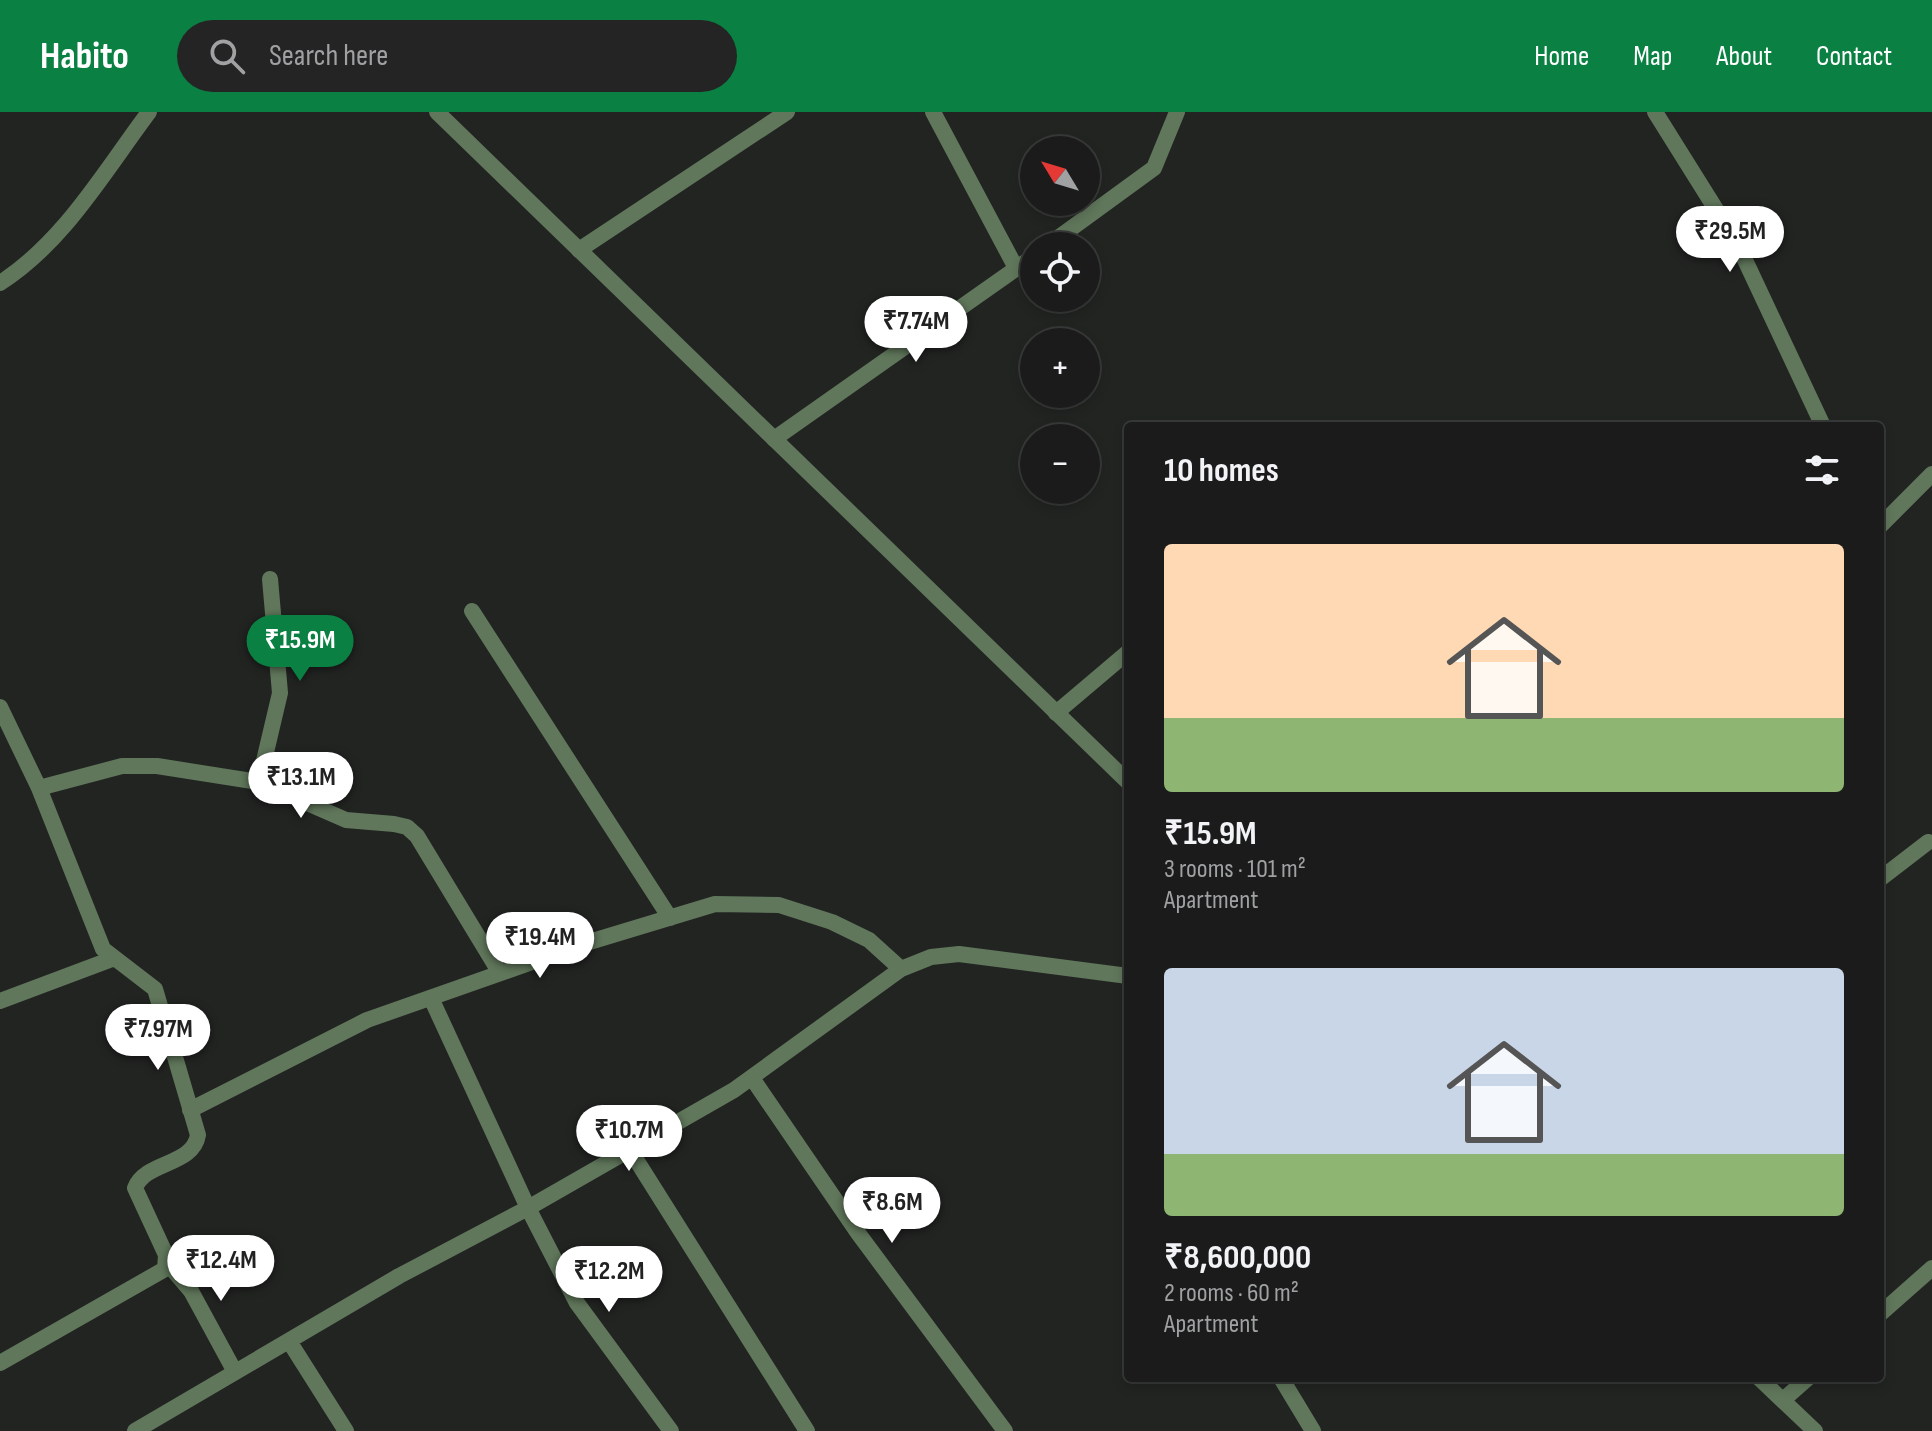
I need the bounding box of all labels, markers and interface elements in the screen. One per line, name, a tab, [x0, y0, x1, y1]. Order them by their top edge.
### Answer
search box	[177, 20, 737, 92]
text: Habito	[40, 34, 129, 79]
icon: search	[205, 34, 249, 78]
text: Search here	[269, 38, 388, 74]
text: Home	[1534, 40, 1589, 73]
text: Map	[1633, 40, 1672, 73]
text: About	[1716, 40, 1772, 73]
text: Contact	[1816, 40, 1892, 73]
north arrow	[1020, 136, 1100, 216]
map controls	[1020, 136, 1100, 504]
pin: ₹29.5M	[1665, 206, 1795, 274]
text: ₹29.5M	[1694, 216, 1766, 247]
button: locate	[1020, 232, 1100, 312]
pin: ₹7.74M	[851, 296, 981, 364]
text: ₹7.74M	[882, 306, 950, 337]
button: +	[1020, 328, 1100, 408]
button: −	[1020, 424, 1100, 504]
icon: filters	[1800, 448, 1844, 492]
text: 10 homes	[1164, 450, 1279, 491]
icon: home	[1432, 596, 1576, 740]
pin: ₹15.9M	[235, 615, 365, 683]
text: ₹15.9M	[265, 625, 335, 656]
pin: ₹13.1M	[236, 752, 366, 820]
text: ₹13.1M	[266, 762, 336, 793]
text: ₹15.9M	[1164, 813, 1257, 854]
text: 3 rooms · 101 m²	[1164, 854, 1306, 885]
text: Apartment	[1164, 885, 1258, 916]
pin: ₹19.4M	[475, 912, 605, 980]
text: ₹19.4M	[504, 922, 576, 953]
pin: ₹7.97M	[93, 1004, 223, 1072]
text: ₹7.97M	[123, 1014, 193, 1045]
icon: home	[1432, 1020, 1576, 1164]
pin: ₹10.7M	[564, 1105, 694, 1173]
text: ₹10.7M	[594, 1115, 664, 1146]
pin: ₹8.6M	[836, 1177, 948, 1245]
text: ₹8.6M	[861, 1187, 923, 1218]
pin: ₹12.4M	[156, 1235, 286, 1303]
text: ₹8,600,000	[1164, 1237, 1311, 1278]
text: ₹12.4M	[185, 1245, 257, 1276]
pin: ₹12.2M	[544, 1246, 674, 1314]
text: ₹12.2M	[573, 1256, 645, 1287]
text: 2 rooms · 60 m²	[1164, 1278, 1299, 1309]
text: Apartment	[1164, 1309, 1258, 1340]

